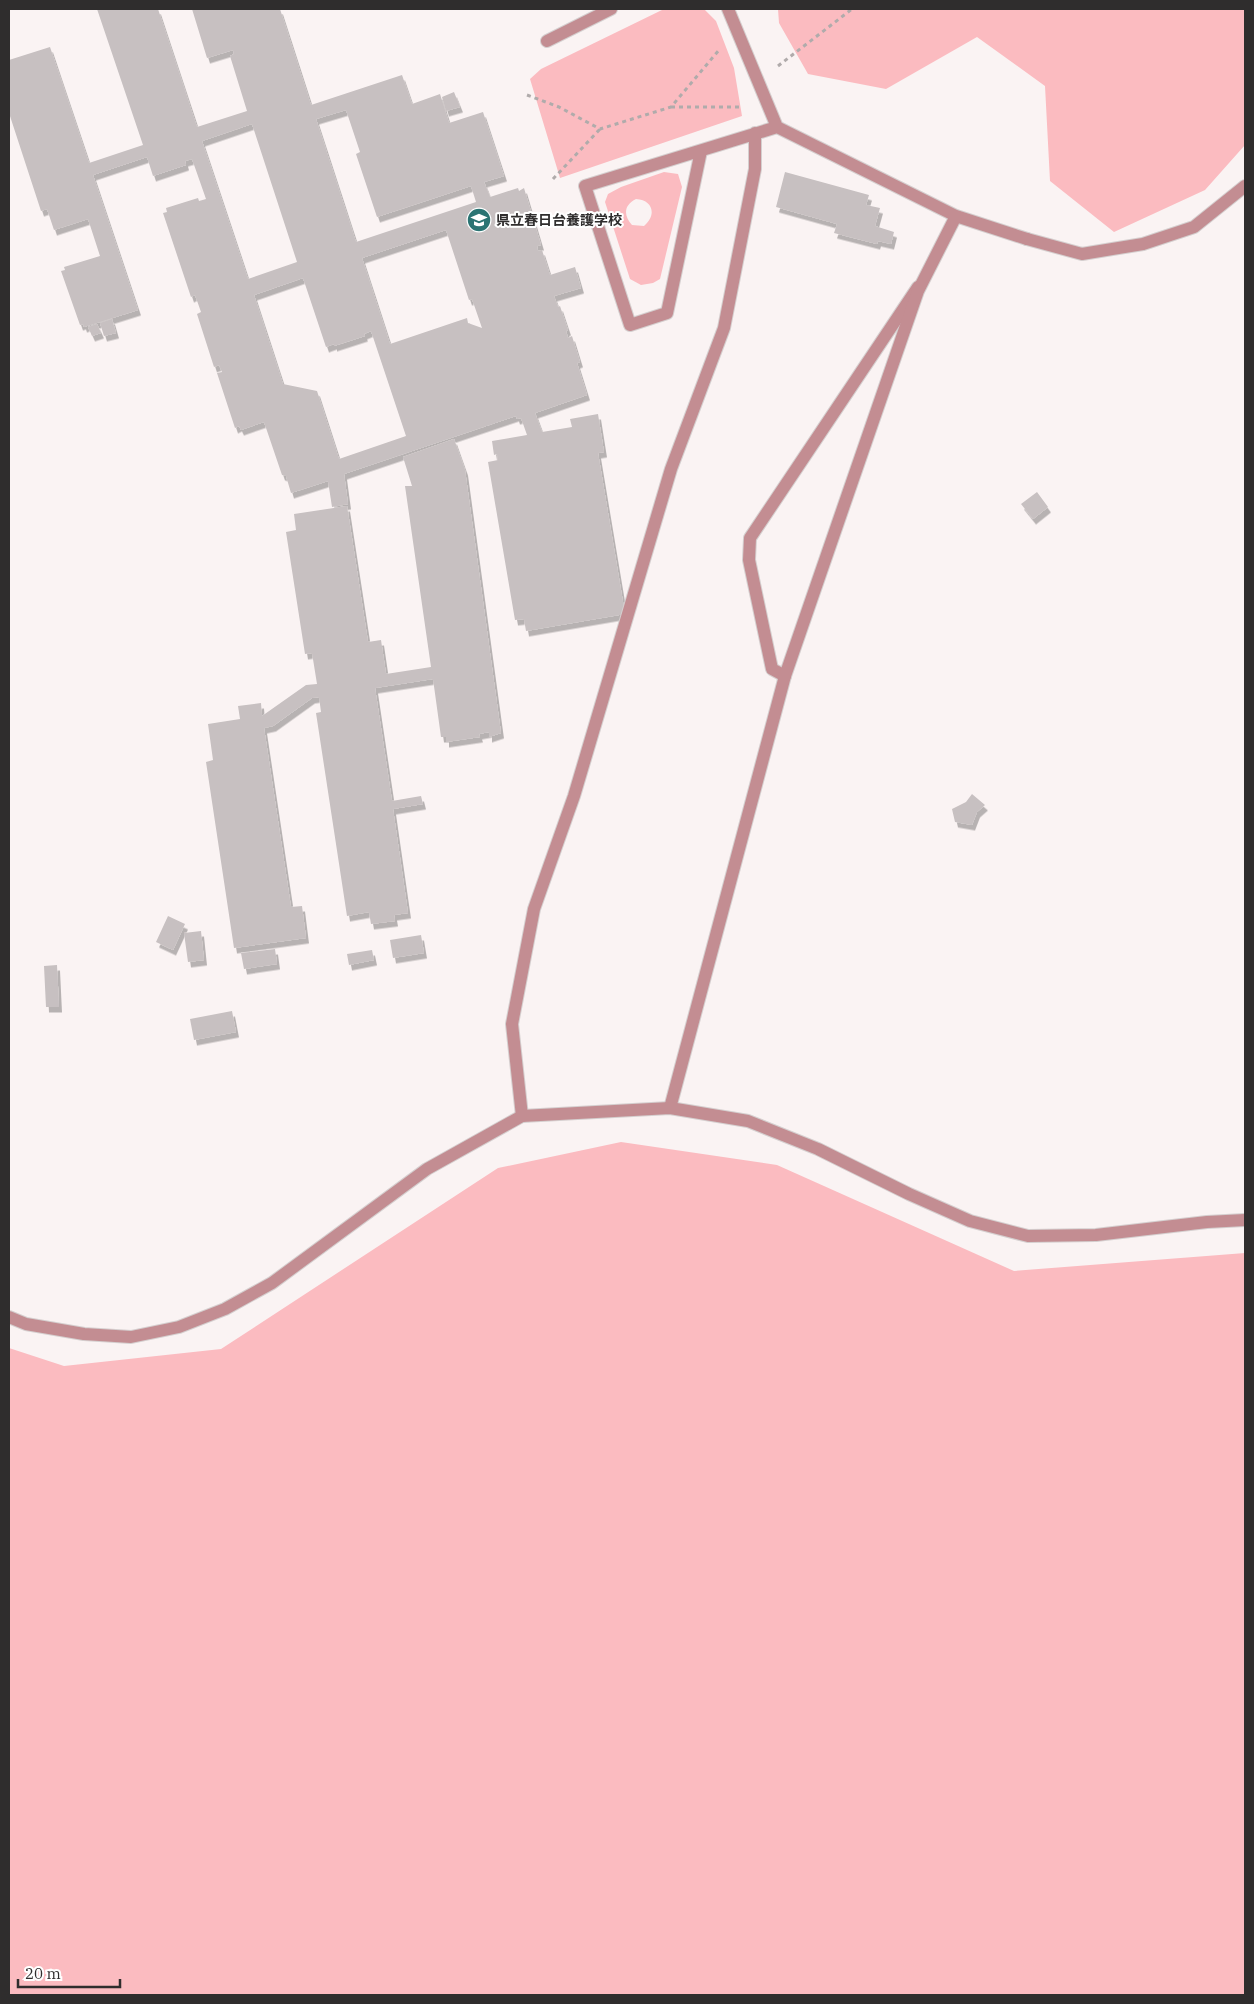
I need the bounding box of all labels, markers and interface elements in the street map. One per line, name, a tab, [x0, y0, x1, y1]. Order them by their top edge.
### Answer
school or university icon: 県立春日台養護学校	[466, 207, 492, 233]
place label: 県立春日台養護学校	[496, 211, 622, 229]
scale bar	[18, 1956, 120, 1988]
text: 20 m	[25, 1964, 61, 1983]

